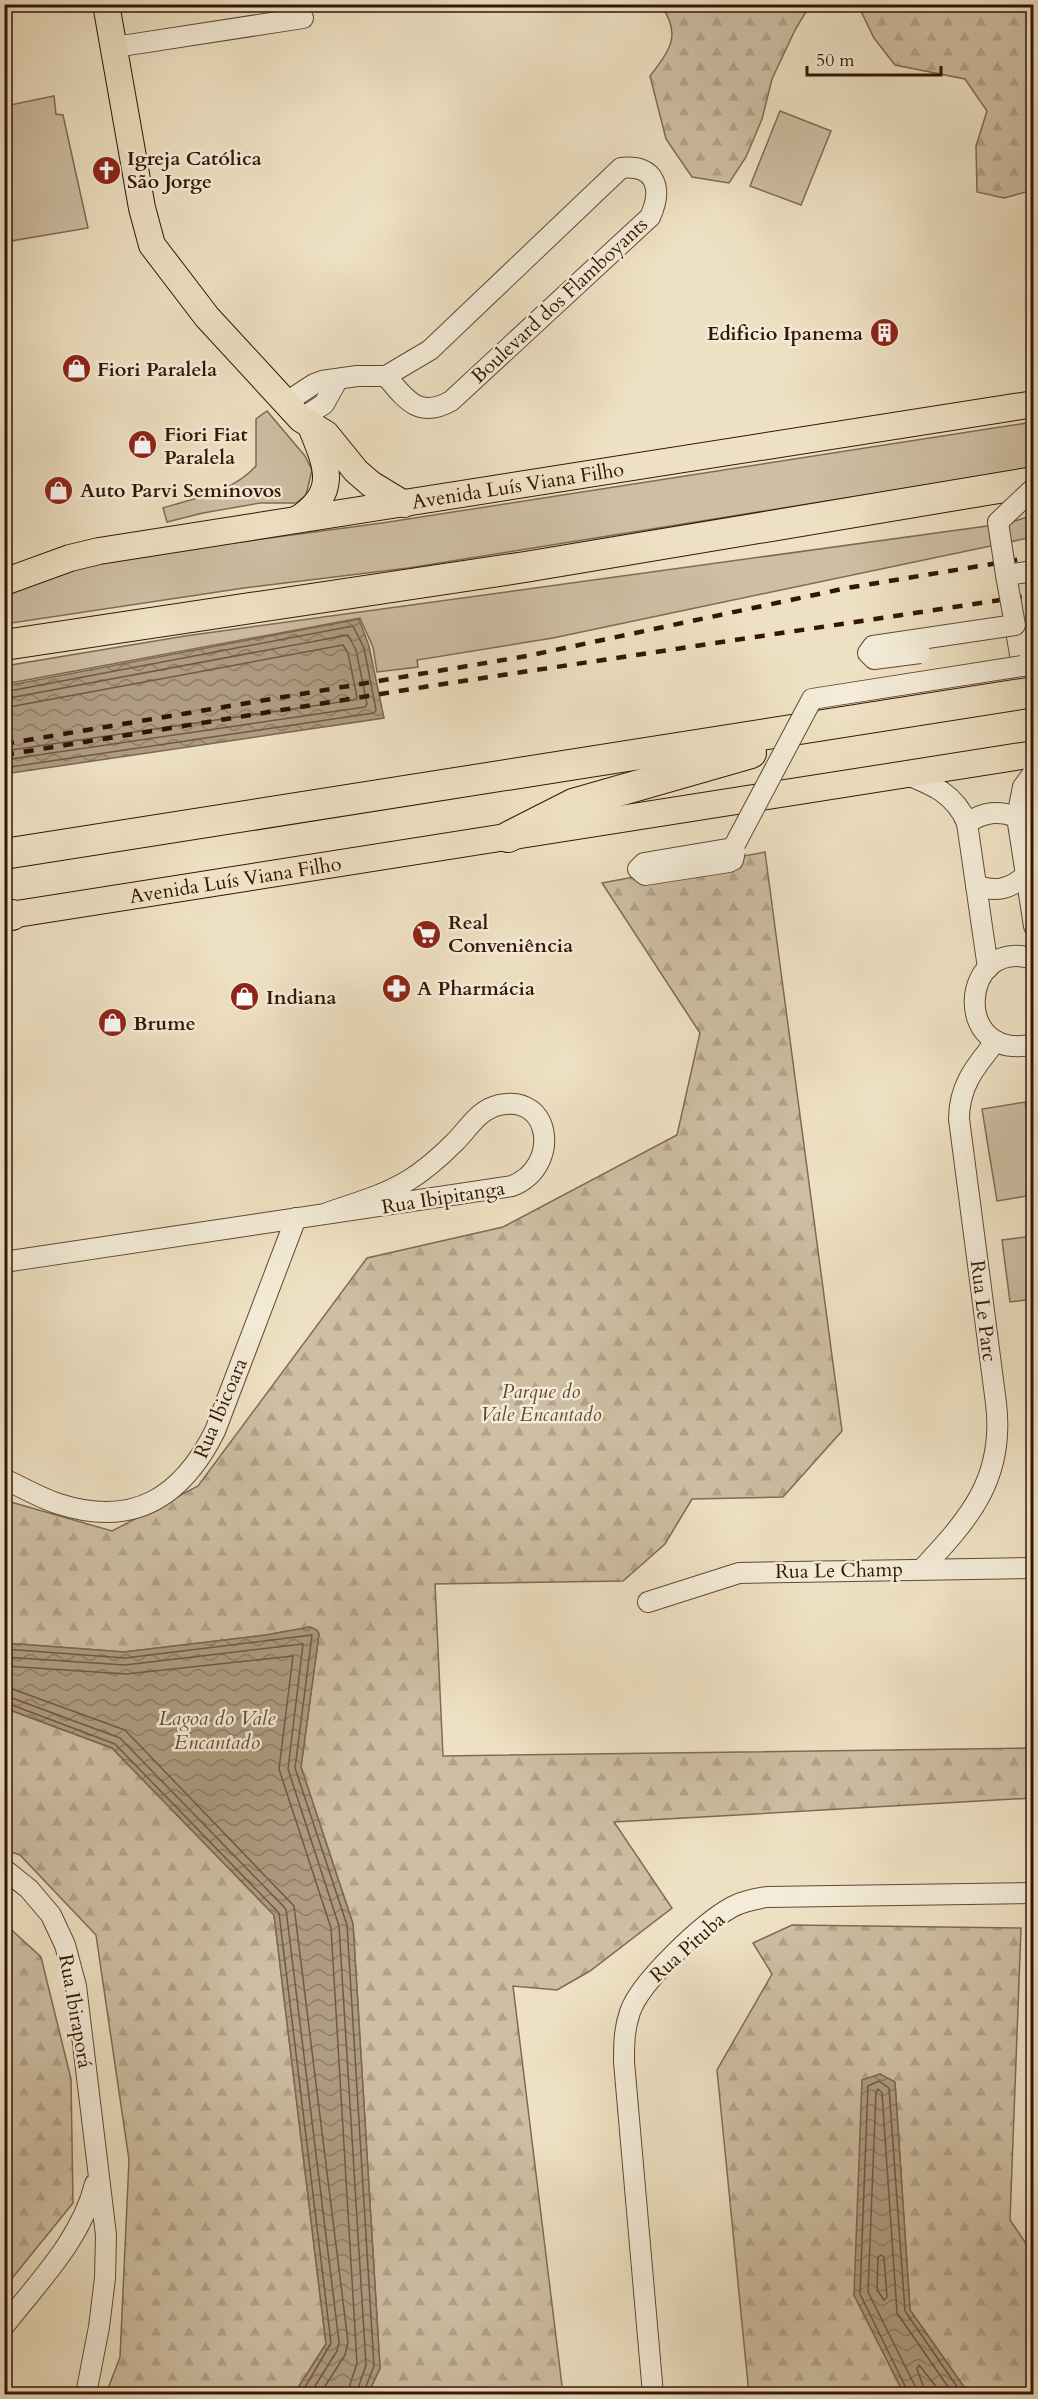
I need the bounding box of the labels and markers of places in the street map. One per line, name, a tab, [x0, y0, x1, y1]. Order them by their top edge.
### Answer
place label: Igreja Católica São Jorge	[127, 145, 262, 195]
church icon: Igreja Católica São Jorge	[90, 154, 122, 186]
building icon: Edificio Ipanema	[868, 317, 900, 349]
place label: Edificio Ipanema	[707, 320, 863, 347]
shop icon: Fiori Paralela	[60, 353, 92, 385]
place label: Fiori Paralela	[97, 356, 217, 383]
place label: Fiori Fiat Paralela	[164, 421, 248, 471]
shop icon: Fiori Fiat Paralela	[127, 429, 159, 461]
shop icon: Auto Parvi Seminovos	[43, 474, 75, 506]
place label: Auto Parvi Seminovos	[80, 477, 281, 504]
place label: Real Conveniência	[448, 909, 573, 959]
supermarket icon: Real Conveniência	[411, 918, 443, 950]
pharmacy icon: A Pharmácia	[380, 972, 412, 1004]
place label: A Pharmácia	[417, 975, 535, 1002]
shop icon: Indiana	[229, 981, 261, 1013]
place label: Indiana	[266, 984, 337, 1011]
shop icon: Brume	[96, 1007, 128, 1039]
place label: Brume	[133, 1010, 196, 1037]

